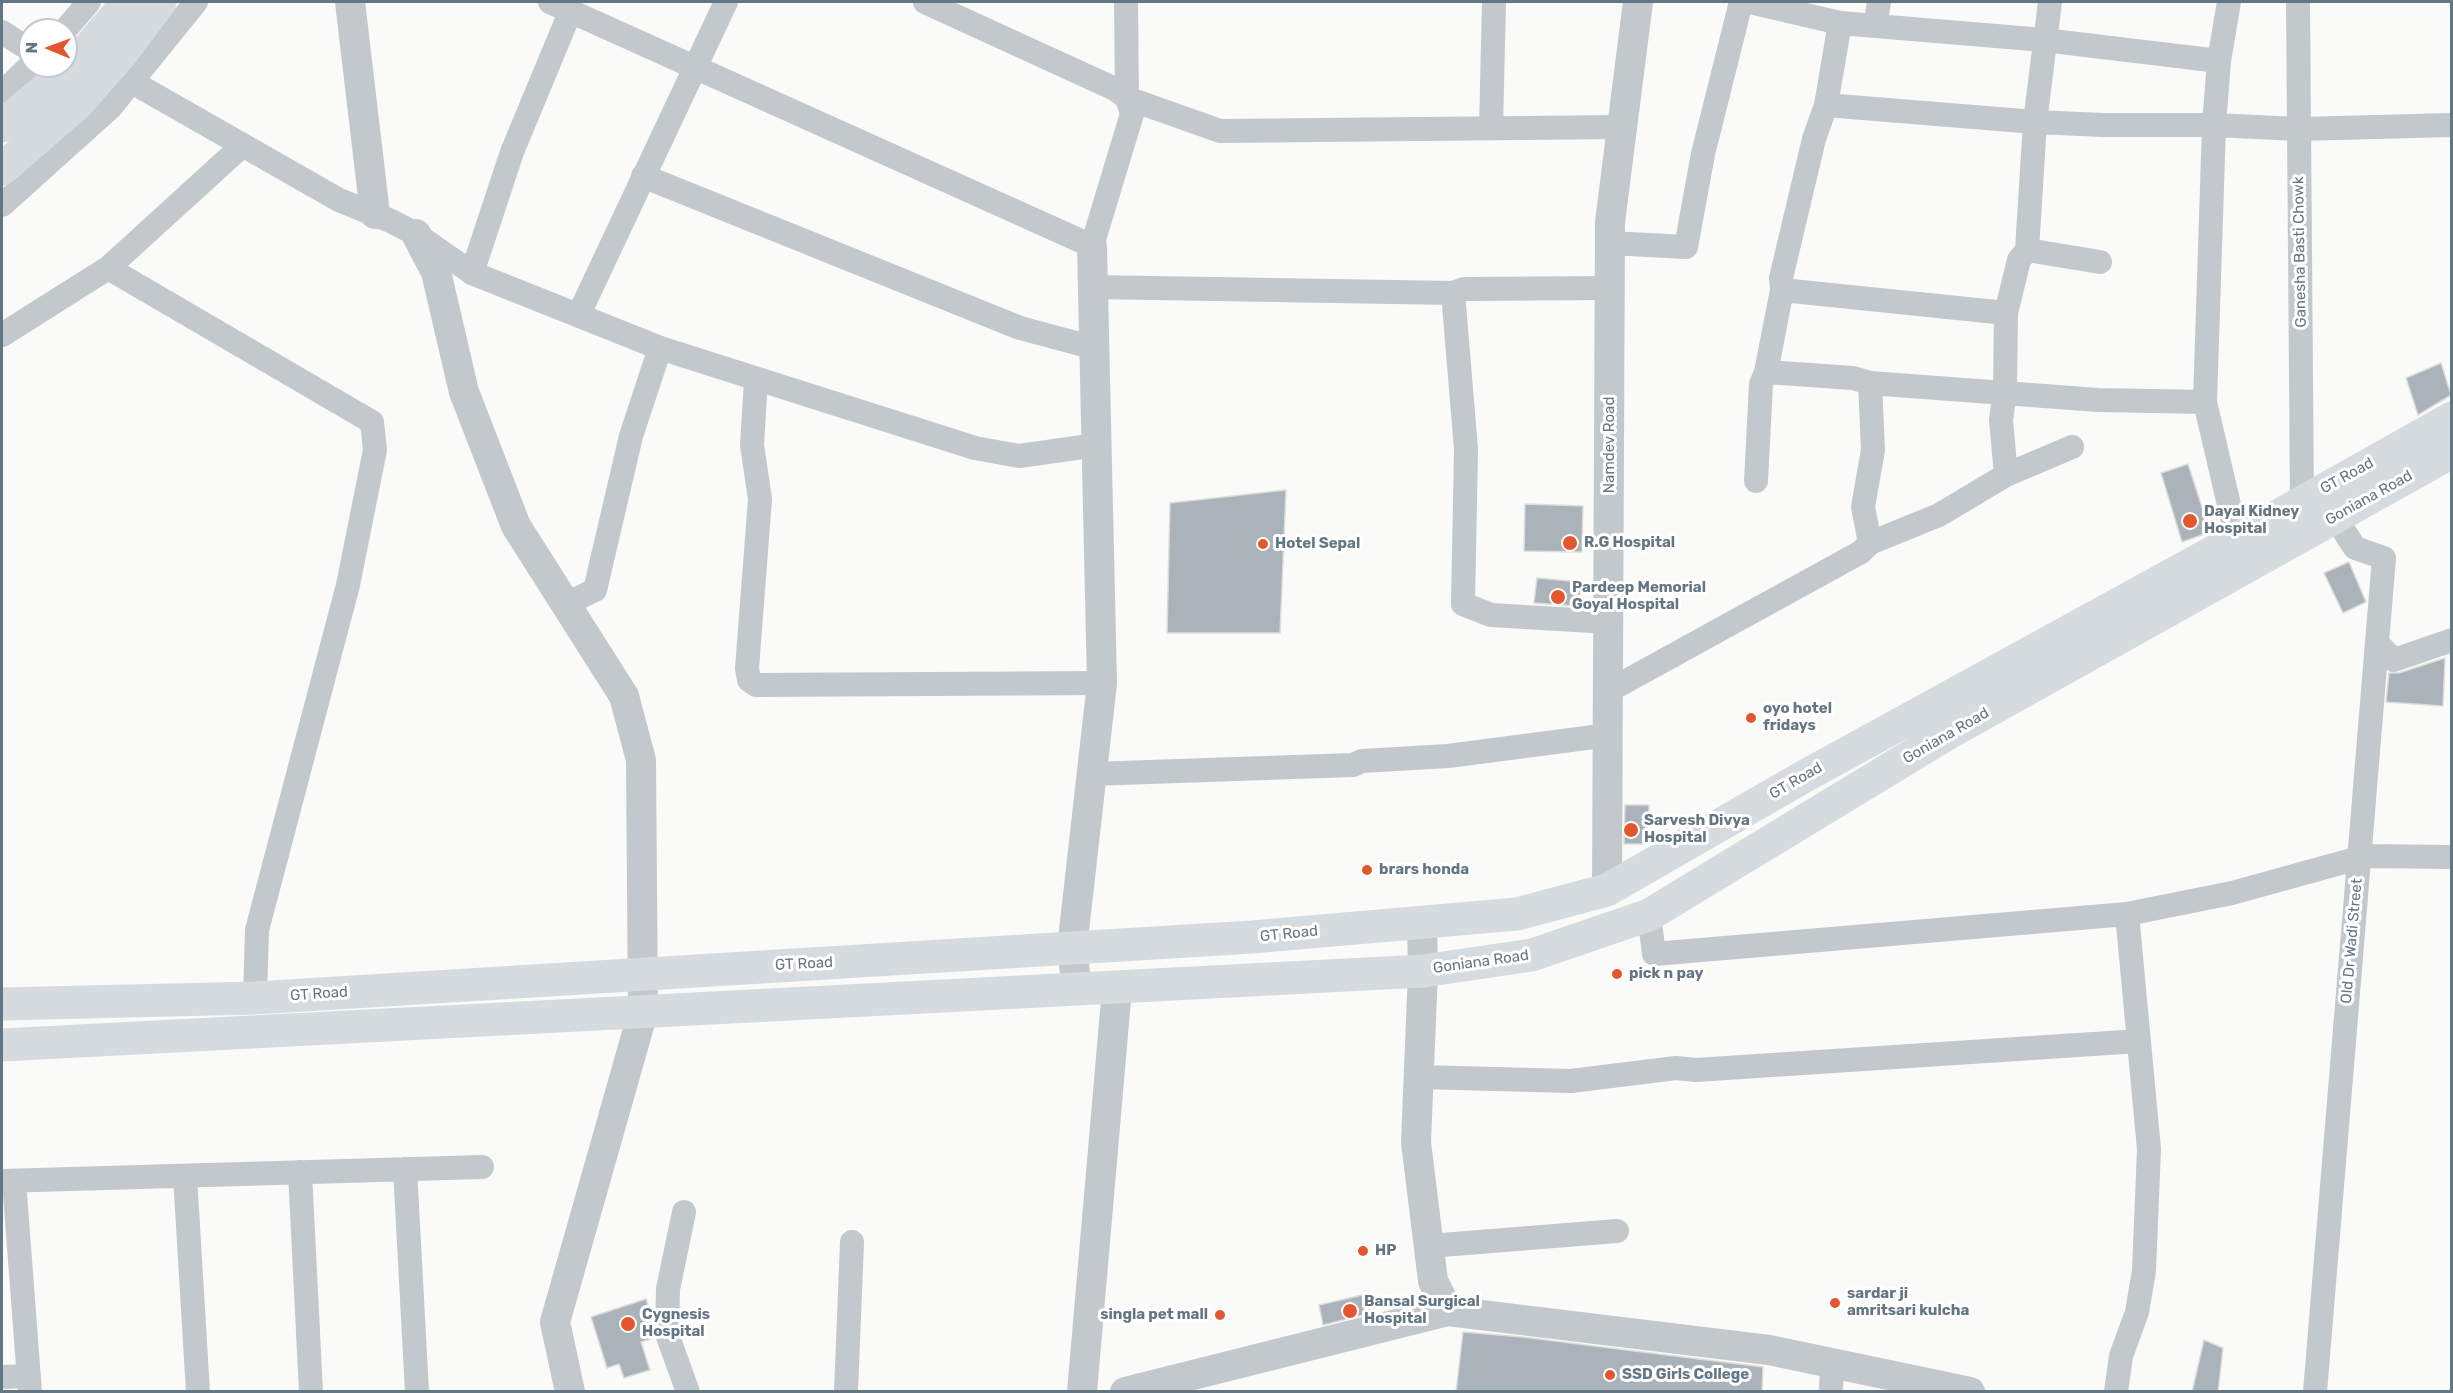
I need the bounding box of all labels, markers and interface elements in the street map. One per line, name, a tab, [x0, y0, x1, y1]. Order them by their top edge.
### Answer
north arrow	[18, 18, 78, 78]
text: N	[22, 42, 41, 54]
street label: Ganesha Basti Chowk	[2290, 176, 2310, 328]
street label: Namdev Road	[1601, 397, 1619, 493]
street label: GT Road	[2317, 454, 2377, 498]
street label: Goniana Road	[2322, 467, 2416, 529]
place label: Dayal Kidney Hospital	[2204, 503, 2299, 538]
marker: Dayal Kidney Hospital	[2181, 512, 2199, 530]
marker: R.G Hospital	[1561, 534, 1579, 552]
place label: R.G Hospital	[1584, 534, 1675, 552]
place label: Hotel Sepal	[1275, 535, 1360, 553]
marker: Hotel Sepal	[1256, 537, 1270, 551]
place label: Pardeep Memorial Goyal Hospital	[1572, 579, 1706, 614]
marker: Pardeep Memorial Goyal Hospital	[1549, 588, 1567, 606]
place label: oyo hotel fridays	[1763, 700, 1832, 735]
street label: Goniana Road	[1900, 704, 1992, 768]
marker: oyo hotel fridays	[1744, 711, 1758, 725]
street label: GT Road	[1766, 759, 1826, 803]
place label: Sarvesh Divya Hospital	[1644, 812, 1750, 847]
marker: Sarvesh Divya Hospital	[1622, 821, 1640, 839]
place label: brars honda	[1379, 861, 1469, 879]
marker: brars honda	[1360, 863, 1374, 877]
street label: Old Dr Wadi Street	[2338, 878, 2366, 1004]
street label: GT Road	[1259, 922, 1319, 946]
street label: Goniana Road	[1432, 946, 1530, 978]
street label: GT Road	[775, 953, 833, 975]
place label: pick n pay	[1629, 965, 1703, 983]
marker: pick n pay	[1610, 967, 1624, 981]
street label: GT Road	[289, 983, 349, 1005]
place label: HP	[1375, 1242, 1396, 1260]
marker: HP	[1356, 1244, 1370, 1258]
place label: sardar ji amritsari kulcha	[1847, 1285, 1969, 1320]
place label: Bansal Surgical Hospital	[1364, 1293, 1480, 1328]
marker: sardar ji amritsari kulcha	[1828, 1296, 1842, 1310]
marker: Bansal Surgical Hospital	[1341, 1302, 1359, 1320]
place label: Cygnesis Hospital	[642, 1306, 710, 1341]
place label: singla pet mall	[1100, 1306, 1208, 1324]
marker: singla pet mall	[1213, 1308, 1227, 1322]
marker: Cygnesis Hospital	[619, 1315, 637, 1333]
place label: SSD Girls College	[1622, 1366, 1749, 1384]
marker: SSD Girls College	[1603, 1368, 1617, 1382]

